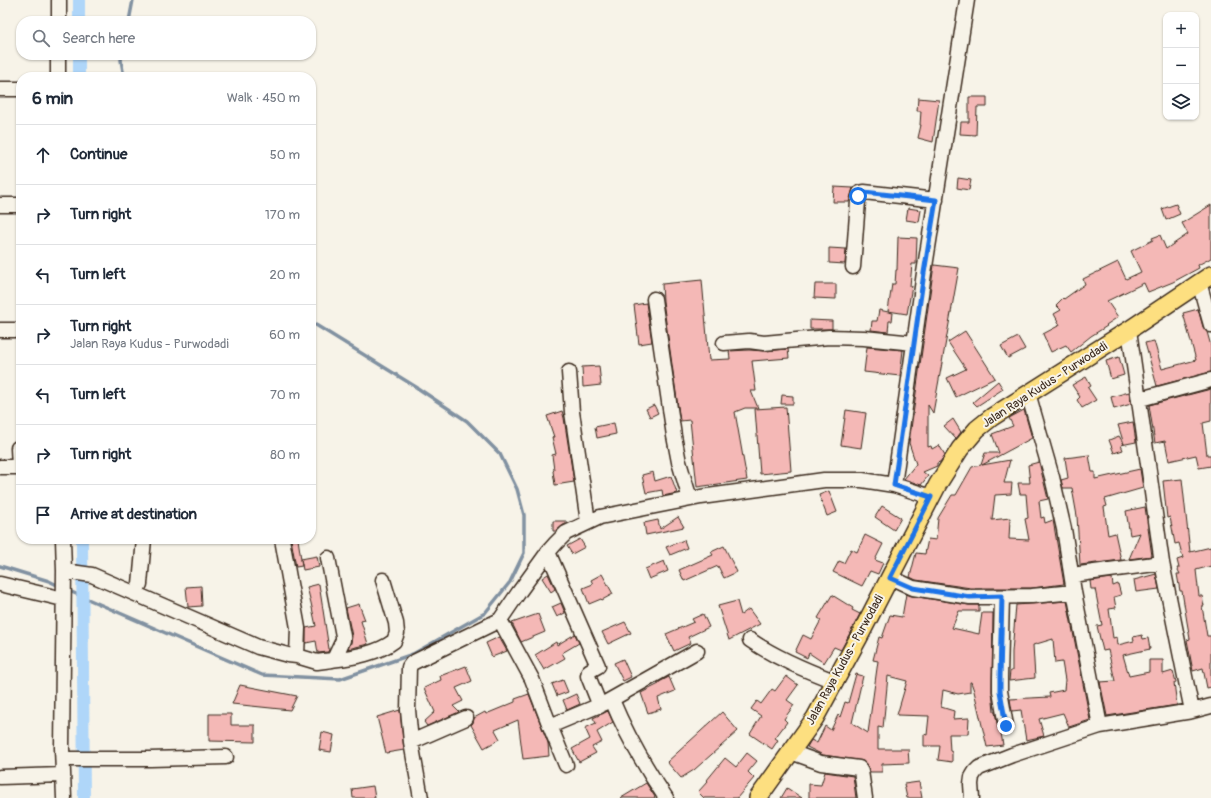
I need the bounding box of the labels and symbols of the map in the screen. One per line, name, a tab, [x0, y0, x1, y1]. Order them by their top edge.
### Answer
route start	[849, 187, 867, 205]
street label: Jalan Raya Kudus - Purwodadi	[979, 339, 1111, 431]
street label: Jalan Raya Kudus - Purwodadi	[803, 592, 887, 728]
route end	[997, 717, 1015, 735]

